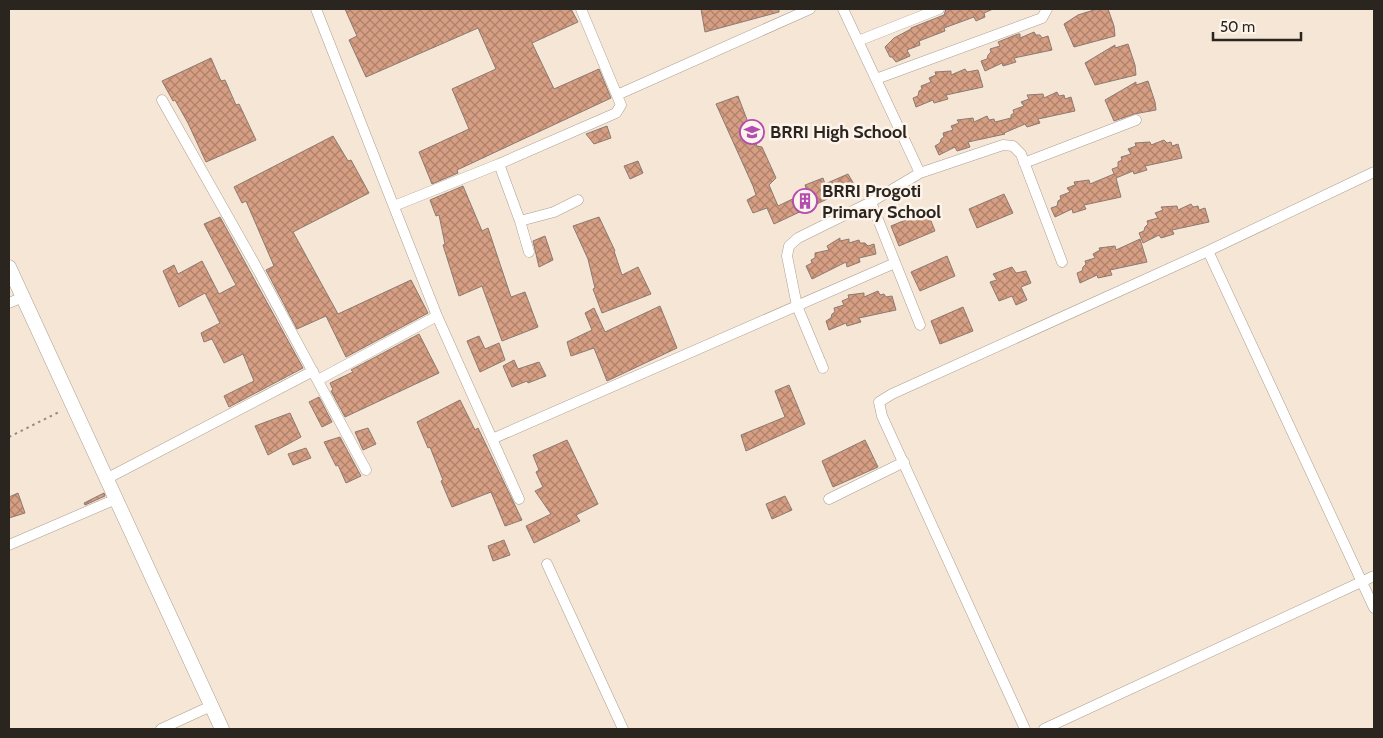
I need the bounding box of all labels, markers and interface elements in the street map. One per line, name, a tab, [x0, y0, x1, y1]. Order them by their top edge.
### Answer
scale bar	[1213, 10, 1300, 42]
text: 50 m	[1220, 18, 1255, 36]
school or university icon: BRRI High School	[739, 119, 765, 145]
place label: BRRI High School	[770, 121, 907, 143]
place label: BRRI Progoti Primary School	[822, 180, 941, 223]
building icon: BRRI Progoti Primary School	[792, 188, 818, 214]

